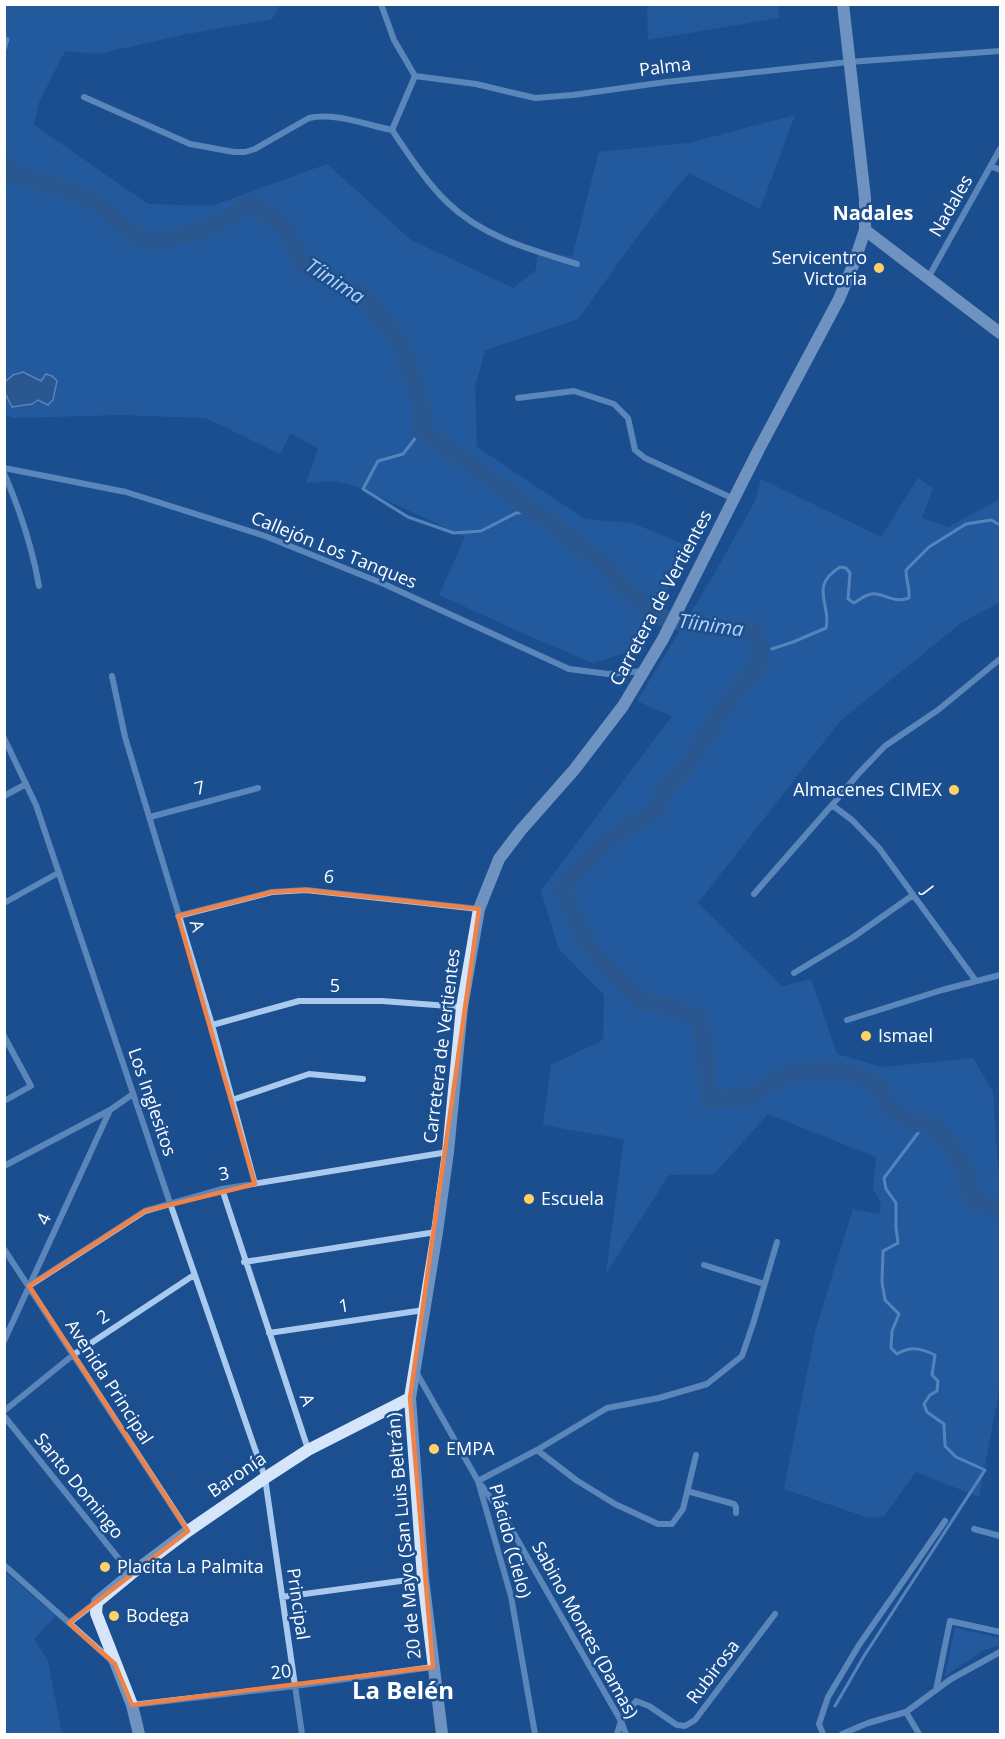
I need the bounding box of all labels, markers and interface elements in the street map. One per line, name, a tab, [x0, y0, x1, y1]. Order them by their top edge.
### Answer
street label: Palma	[638, 51, 692, 81]
street label: Nadales	[923, 170, 977, 241]
district label: Nadales	[833, 199, 914, 226]
place label: Servicentro Victoria	[772, 245, 867, 290]
water label: Tíinima	[300, 251, 370, 310]
marker: Servicentro Victoria	[872, 261, 886, 275]
street label: Callejón Los Tanques	[248, 505, 421, 593]
street label: Carretera de Vertientes	[604, 505, 717, 690]
water label: Tíinima	[677, 607, 745, 642]
street label: 7	[192, 774, 208, 800]
place label: Almacenes CIMEX	[793, 777, 943, 801]
marker: Almacenes CIMEX	[947, 783, 961, 797]
street label: 6	[323, 863, 336, 889]
street label: J	[917, 879, 940, 899]
street label: A	[185, 917, 211, 935]
street label: Carretera de Vertientes	[417, 947, 465, 1145]
street label: 5	[330, 973, 340, 997]
place label: Ismael	[878, 1023, 933, 1047]
marker: Ismael	[859, 1029, 873, 1043]
street label: Los Inglesitos	[123, 1044, 183, 1159]
street label: 3	[216, 1160, 231, 1186]
place label: Escuela	[541, 1186, 604, 1210]
marker: Escuela	[522, 1192, 536, 1206]
street label: 4	[30, 1209, 56, 1228]
street label: 1	[337, 1292, 351, 1318]
street label: 2	[92, 1303, 113, 1329]
street label: Avenida Principal	[60, 1314, 159, 1448]
street label: A	[295, 1390, 321, 1410]
street label: 20 de Mayo (San Luis Beltrán)	[380, 1412, 426, 1660]
street label: Santo Domingo	[30, 1427, 130, 1543]
place label: EMPA	[446, 1436, 495, 1460]
marker: EMPA	[427, 1442, 441, 1456]
street label: Baronía	[203, 1446, 270, 1502]
street label: Plácido (Cielo)	[484, 1481, 538, 1600]
street label: Sabino Montes (Damas)	[527, 1537, 645, 1722]
place label: Placita La Palmita	[117, 1554, 264, 1578]
marker: Placita La Palmita	[98, 1560, 112, 1574]
street label: Principal	[282, 1566, 316, 1641]
place label: Bodega	[126, 1603, 189, 1627]
marker: Bodega	[107, 1609, 121, 1623]
street label: Rubirosa	[680, 1634, 744, 1708]
street label: 20	[269, 1658, 293, 1684]
district label: La Belén	[352, 1673, 454, 1706]

